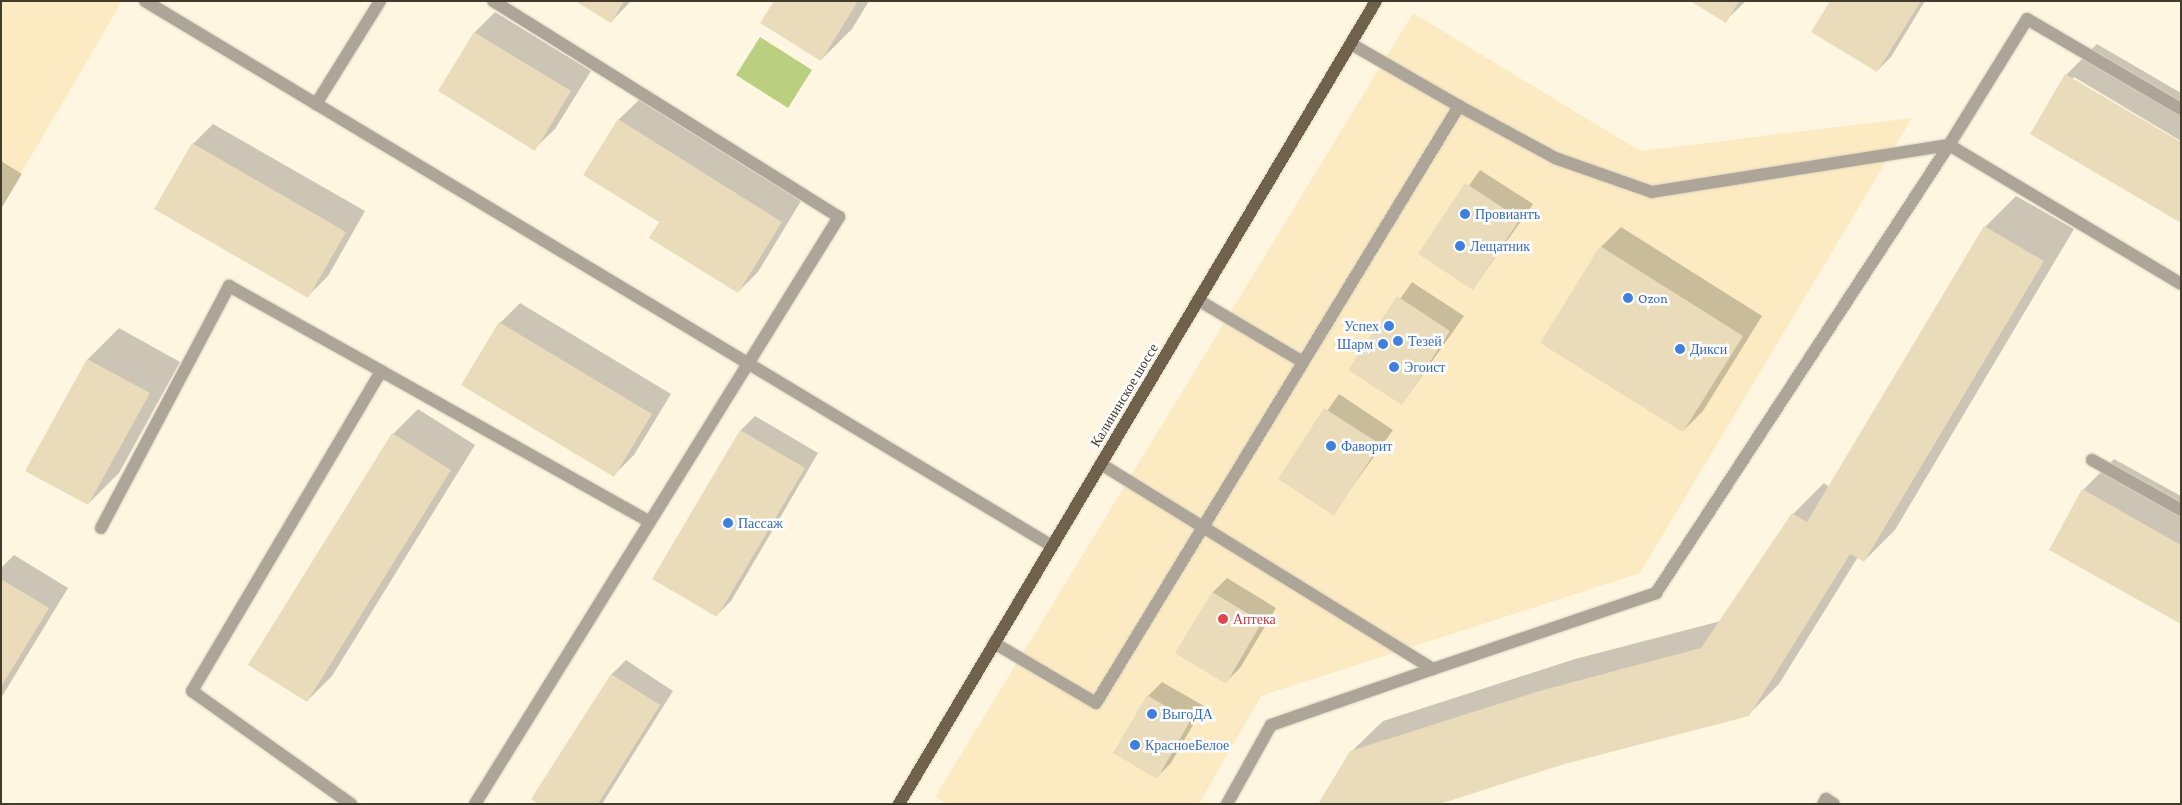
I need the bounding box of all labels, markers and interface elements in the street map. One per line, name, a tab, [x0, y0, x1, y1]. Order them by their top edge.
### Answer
place label: Провиантъ	[1475, 206, 1540, 222]
marker: Провиантъ	[1459, 208, 1471, 220]
place label: Лещатник	[1470, 238, 1530, 254]
marker: Лещатник	[1454, 240, 1466, 252]
place label: Ozon	[1638, 290, 1668, 306]
marker: Ozon	[1622, 292, 1634, 304]
place label: Успех	[1344, 318, 1379, 334]
marker: Успех	[1383, 320, 1395, 332]
place label: Тезей	[1408, 333, 1442, 349]
marker: Тезей	[1392, 335, 1404, 347]
place label: Шарм	[1337, 336, 1373, 352]
marker: Шарм	[1377, 338, 1389, 350]
street label: Калининское шоссе	[1086, 340, 1162, 450]
place label: Дикси	[1690, 341, 1727, 357]
marker: Дикси	[1674, 343, 1686, 355]
place label: Эгоист	[1404, 359, 1445, 375]
marker: Эгоист	[1388, 361, 1400, 373]
place label: Фаворит	[1341, 438, 1392, 454]
marker: Фаворит	[1325, 440, 1337, 452]
place label: Пассаж	[738, 515, 783, 531]
marker: Пассаж	[722, 517, 734, 529]
place label: Аптека	[1233, 611, 1276, 627]
marker: Аптека	[1217, 613, 1229, 625]
place label: ВыгоДА	[1162, 706, 1213, 722]
marker: ВыгоДА	[1146, 708, 1158, 720]
place label: КрасноеБелое	[1145, 737, 1229, 753]
marker: КрасноеБелое	[1129, 739, 1141, 751]

